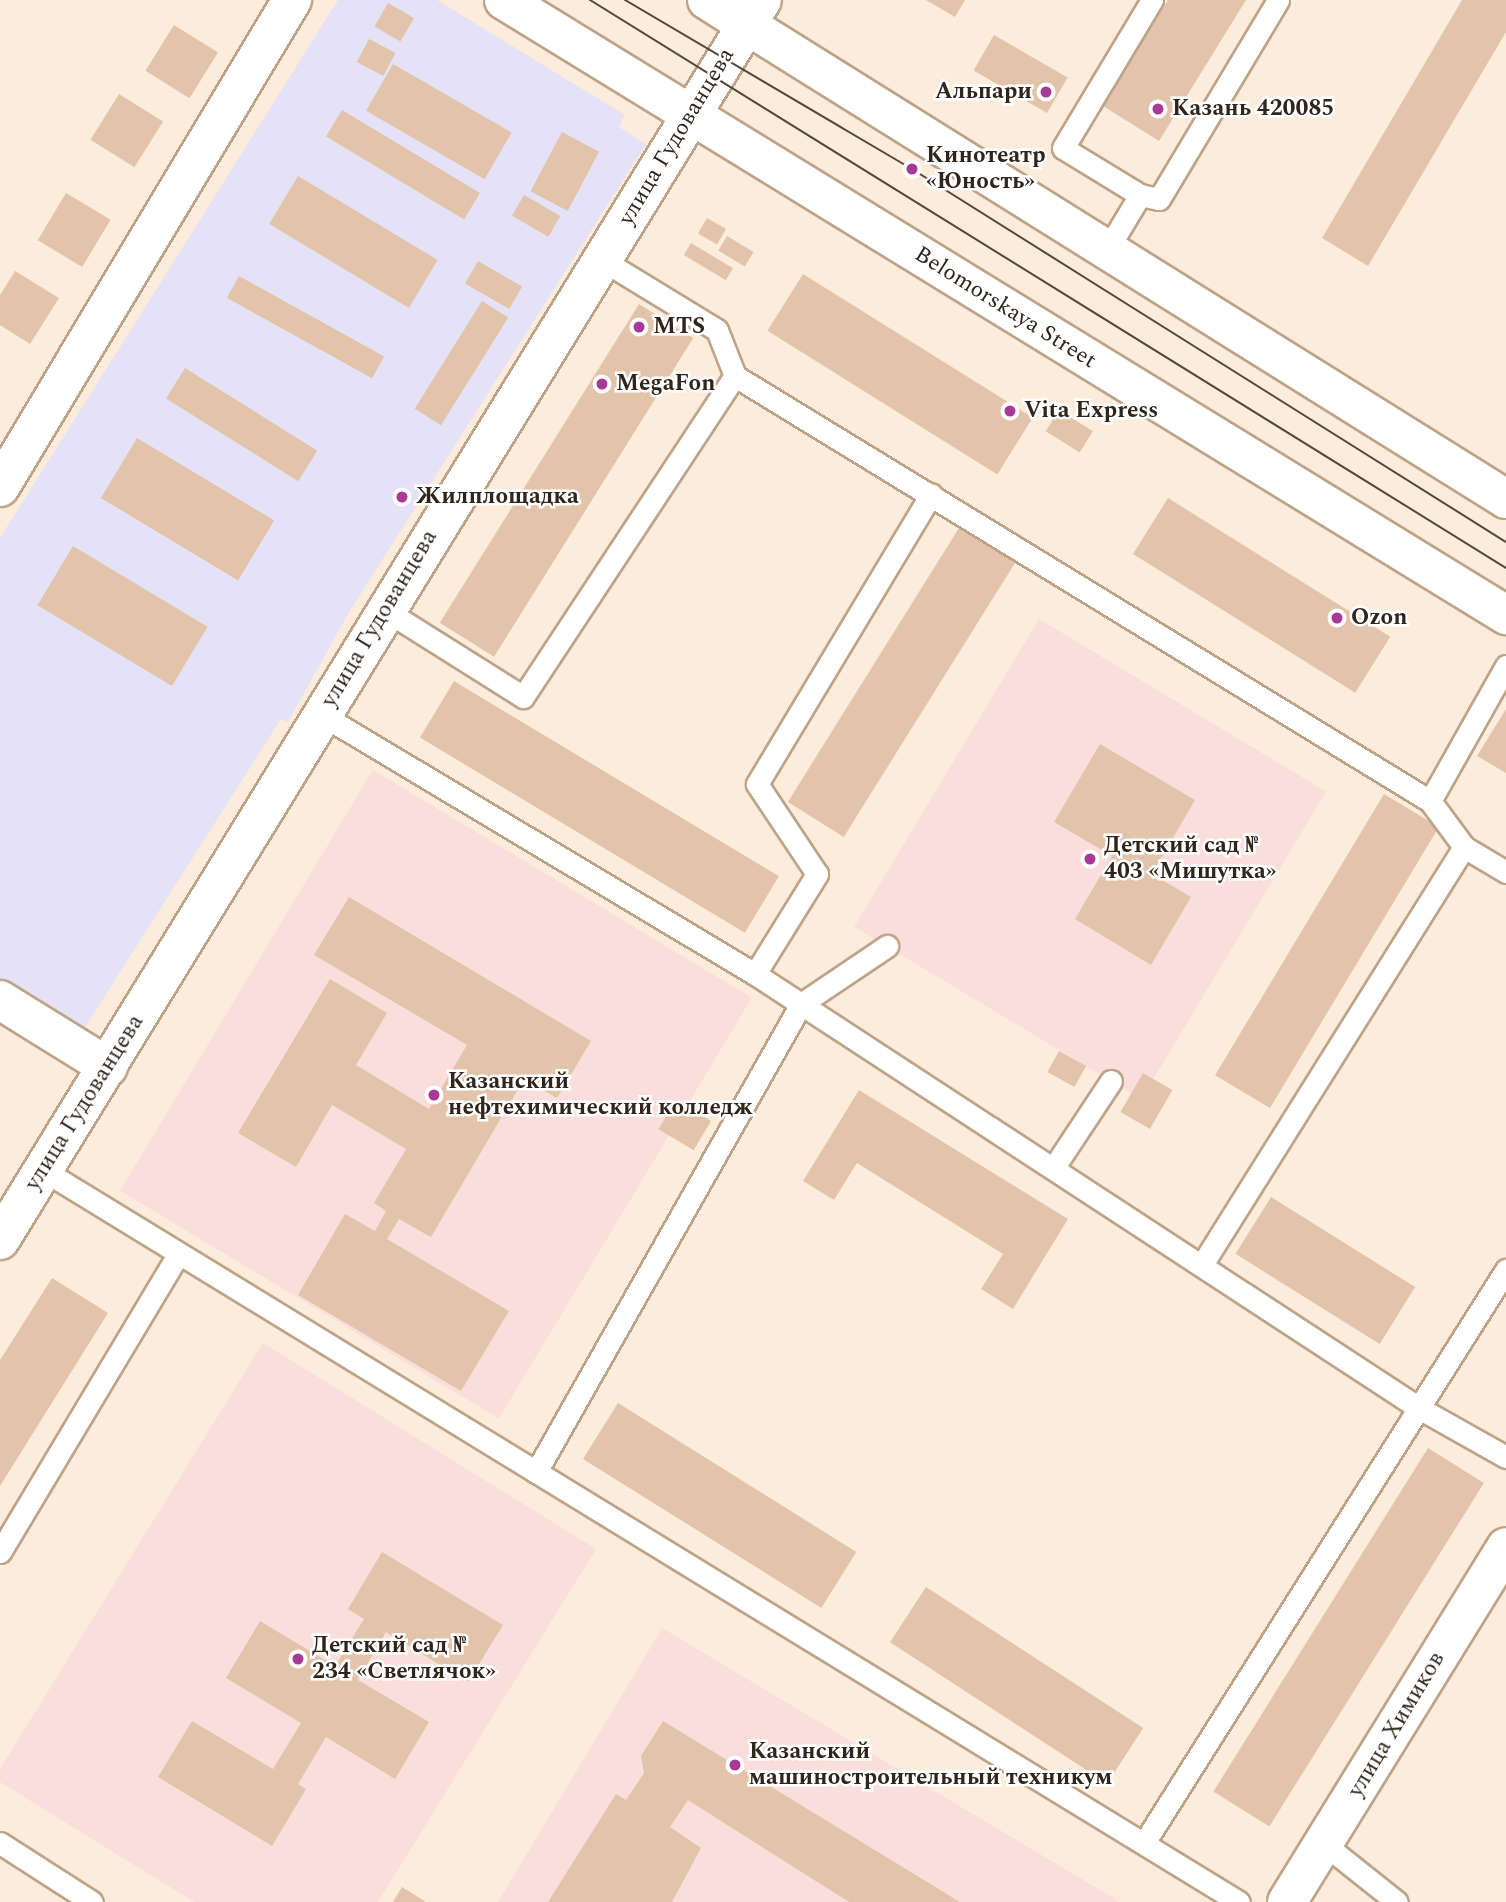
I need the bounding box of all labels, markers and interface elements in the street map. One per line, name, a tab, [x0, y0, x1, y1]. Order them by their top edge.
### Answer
street label: улица Гудованцева	[613, 43, 741, 231]
place label: Альпари	[935, 78, 1032, 106]
marker: Альпари	[1038, 84, 1054, 100]
place label: Казань 420085	[1172, 95, 1334, 123]
marker: Казань 420085	[1150, 101, 1166, 117]
place label: Кинотеатр «Юность»	[926, 142, 1045, 196]
marker: Кинотеатр «Юность»	[904, 161, 920, 177]
street label: Belomorskaya Street	[909, 241, 1101, 375]
place label: MTS	[653, 313, 705, 341]
marker: MTS	[631, 319, 647, 335]
place label: MegaFon	[616, 370, 715, 398]
marker: MegaFon	[594, 376, 610, 392]
place label: Vita Express	[1024, 397, 1158, 425]
marker: Vita Express	[1002, 403, 1018, 419]
place label: Жилплощадка	[416, 483, 579, 511]
marker: Жилплощадка	[394, 489, 410, 505]
street label: улица Гудованцева	[316, 525, 444, 713]
place label: Ozon	[1351, 604, 1407, 632]
marker: Ozon	[1329, 610, 1345, 626]
place label: Детский сад № 403 «Мишутка»	[1104, 832, 1277, 886]
marker: Детский сад № 403 «Мишутка»	[1082, 851, 1098, 867]
street label: улица Гудованцева	[20, 1010, 150, 1196]
place label: Казанский нефтехимический колледж	[448, 1068, 753, 1122]
marker: Казанский нефтехимический колледж	[426, 1087, 442, 1103]
place label: Детский сад № 234 «Светлячок»	[312, 1632, 496, 1686]
street label: улица Химиков	[1343, 1647, 1451, 1803]
marker: Детский сад № 234 «Светлячок»	[290, 1651, 306, 1667]
place label: Казанский машиностроительный техникум	[749, 1738, 1112, 1792]
marker: Казанский машиностроительный техникум	[727, 1757, 743, 1773]

